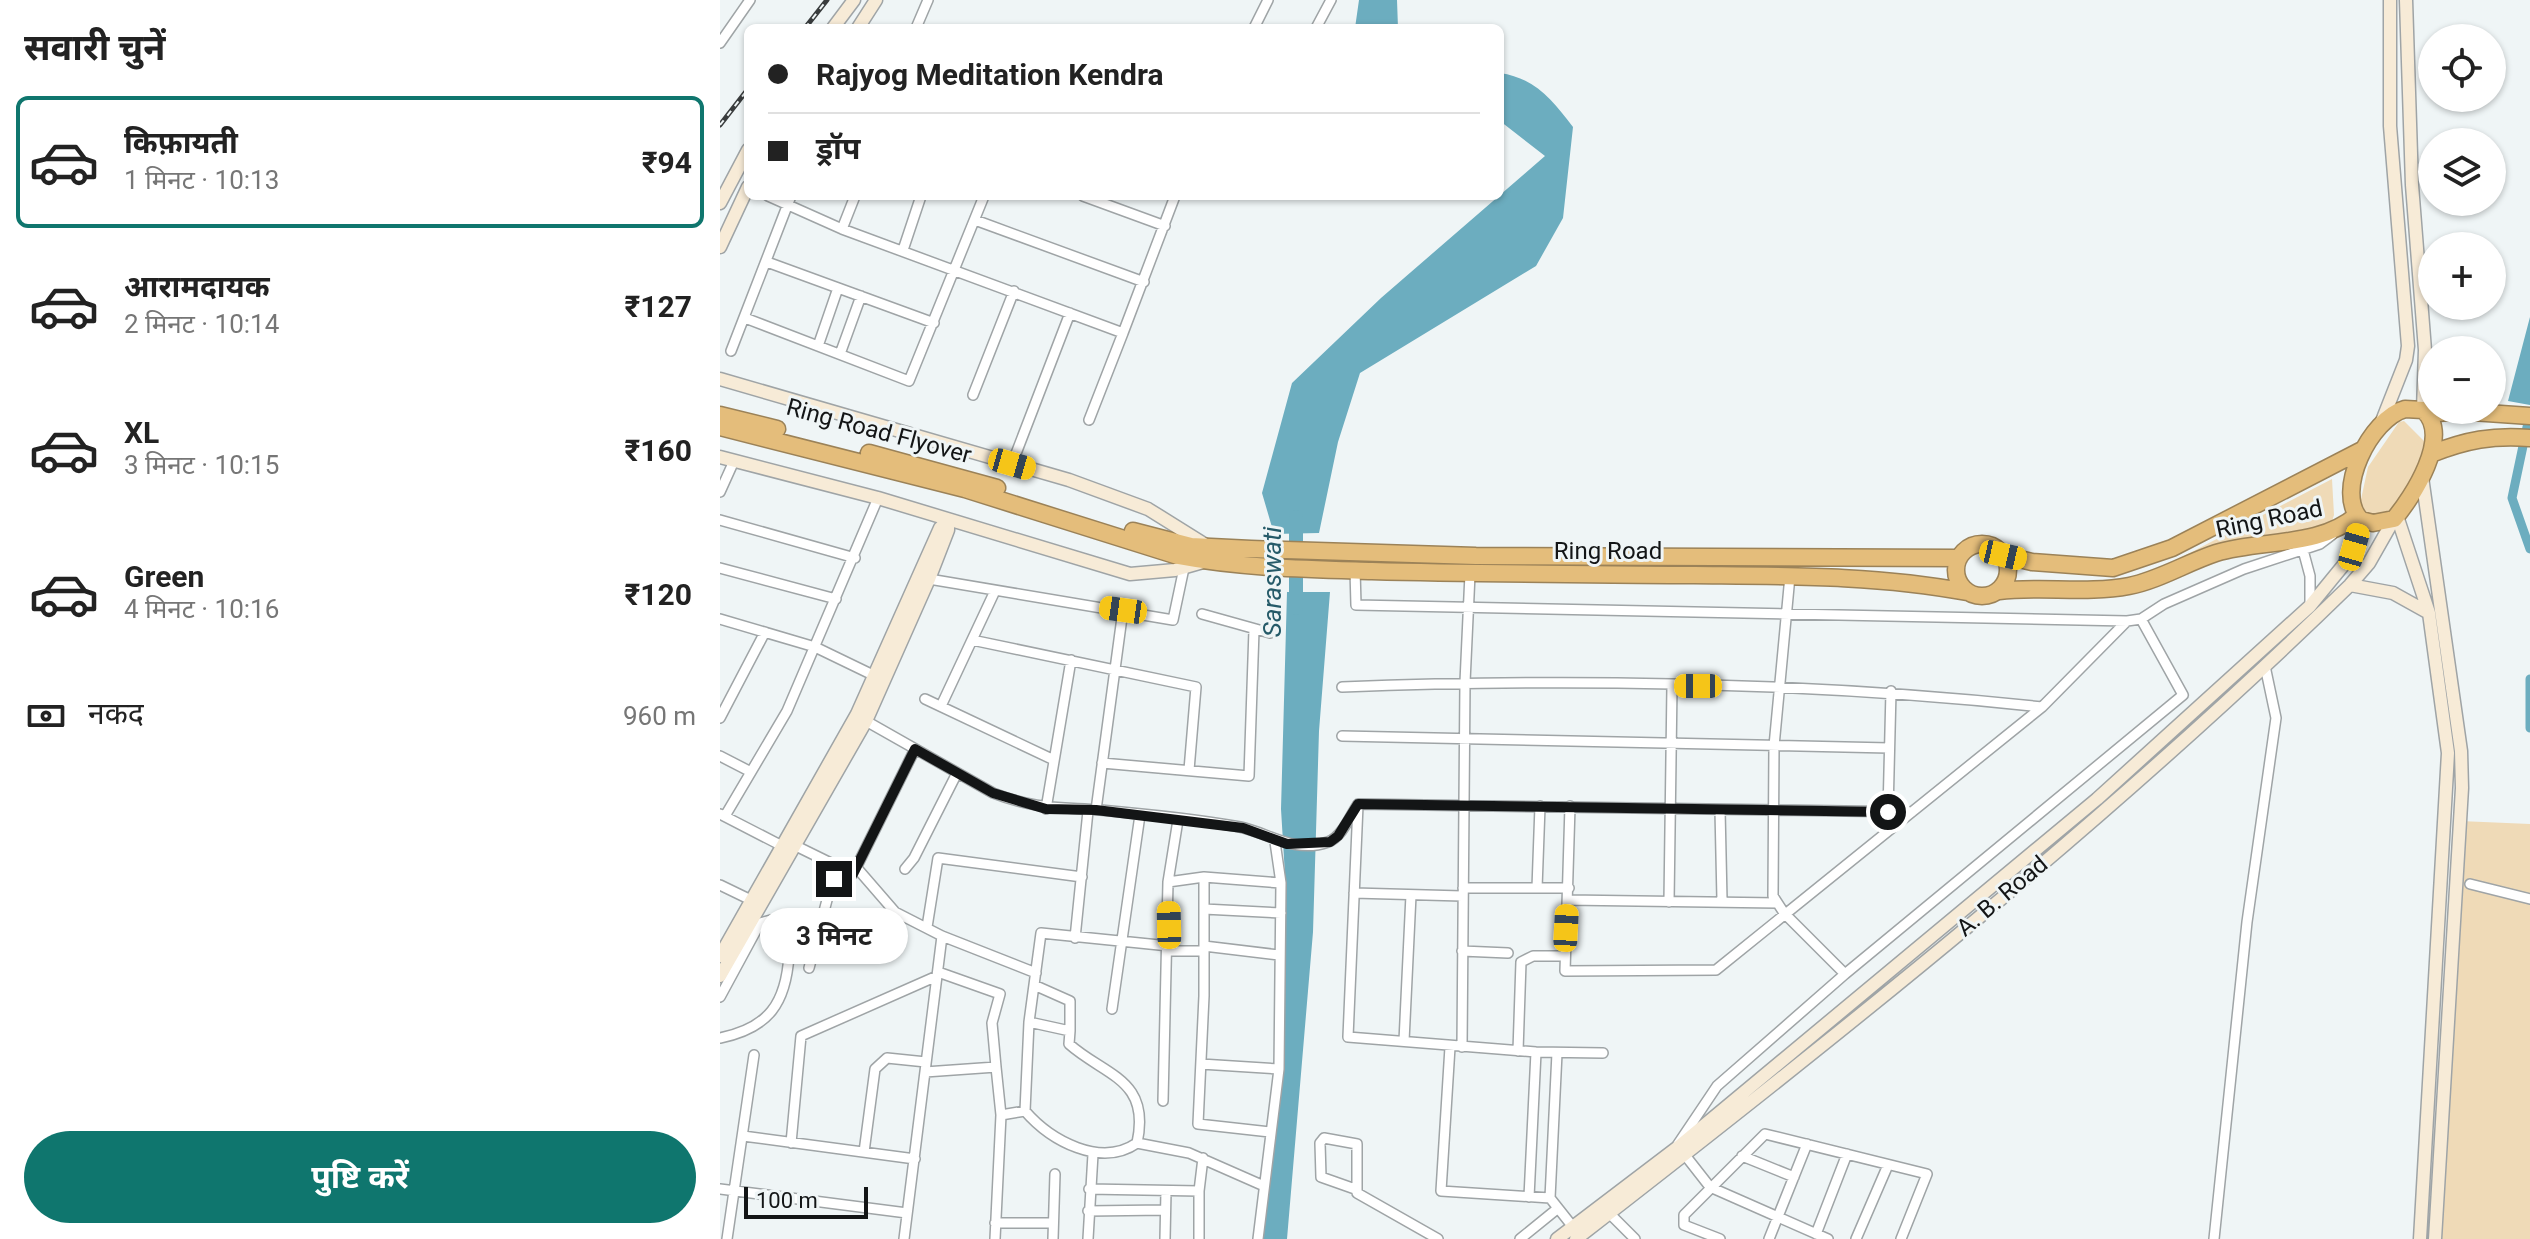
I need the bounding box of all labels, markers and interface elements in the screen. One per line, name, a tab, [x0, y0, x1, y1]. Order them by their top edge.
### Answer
map controls	[2418, 24, 2506, 424]
button: locate	[2418, 24, 2506, 112]
text: सवारी चुनें	[24, 27, 165, 69]
text: Rajyog Meditation Kendra	[816, 57, 1163, 92]
text: किफ़ायती	[124, 125, 238, 160]
icon: car	[28, 126, 100, 198]
button: layers	[2418, 128, 2506, 216]
text: ड्रॉप	[816, 131, 860, 166]
text: ₹94	[642, 145, 692, 180]
text: 1 मिनट · 10:13	[124, 165, 279, 195]
button: +	[2418, 232, 2506, 320]
text: आरामदायक	[124, 269, 270, 304]
icon: car	[28, 270, 100, 342]
text: ₹127	[625, 289, 692, 324]
text: 2 मिनट · 10:14	[124, 309, 279, 339]
button: −	[2418, 336, 2506, 424]
street label: Ring Road Flyover	[783, 393, 975, 469]
icon: car	[28, 414, 100, 486]
text: XL	[124, 415, 159, 450]
text: ₹160	[625, 433, 692, 468]
car	[986, 446, 1038, 482]
text: 3 मिनट · 10:15	[124, 450, 279, 480]
street label: Ring Road	[2213, 494, 2325, 544]
car	[2336, 521, 2372, 573]
water label: Saraswati	[1257, 526, 1287, 637]
street label: Ring Road	[1554, 537, 1662, 565]
car	[1977, 538, 2029, 572]
icon: car	[28, 558, 100, 630]
text: Green	[124, 559, 204, 594]
text: ₹120	[625, 577, 692, 612]
text: 4 मिनट · 10:16	[124, 594, 279, 624]
car	[1098, 595, 1148, 625]
car	[1674, 674, 1722, 698]
icon: cash	[24, 694, 68, 738]
text: नकद	[88, 696, 144, 731]
text: 960 m	[623, 701, 696, 731]
route start	[1870, 794, 1906, 830]
street label: A. B. Road	[1951, 850, 2053, 942]
route end	[816, 861, 852, 897]
car	[1157, 901, 1181, 949]
car	[1553, 903, 1579, 953]
callout: 3 मिनट	[760, 907, 908, 963]
text: 3 मिनट	[796, 921, 872, 951]
button: पुष्टि करें	[24, 1131, 696, 1223]
scale bar	[744, 1183, 868, 1219]
text: 100 m	[756, 1188, 818, 1213]

